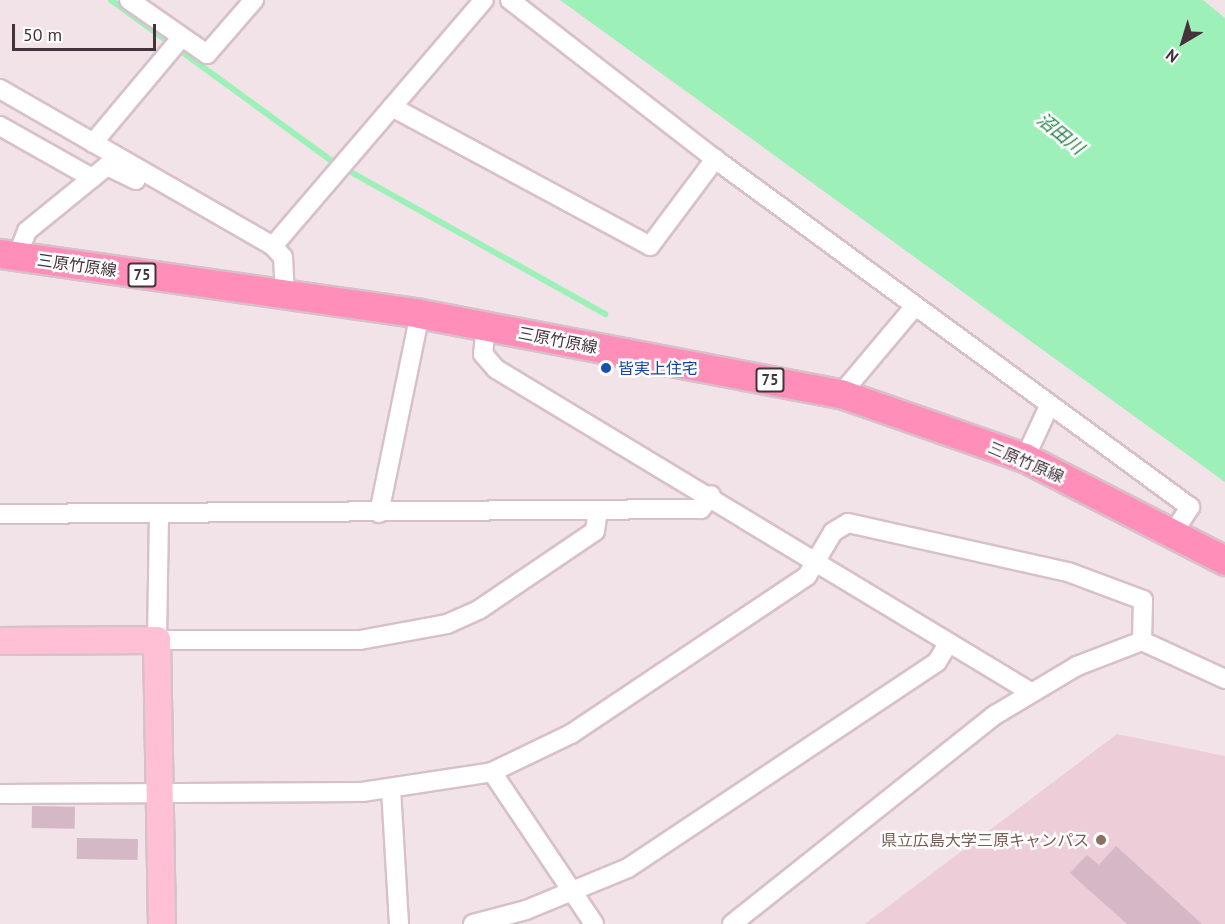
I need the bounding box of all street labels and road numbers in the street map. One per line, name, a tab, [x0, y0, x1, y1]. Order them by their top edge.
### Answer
street label: 三原竹原線	[36, 250, 118, 280]
road number: 75	[127, 263, 157, 287]
street label: 三原竹原線	[517, 323, 599, 357]
road number: 75	[755, 368, 785, 392]
street label: 三原竹原線	[985, 438, 1067, 486]

